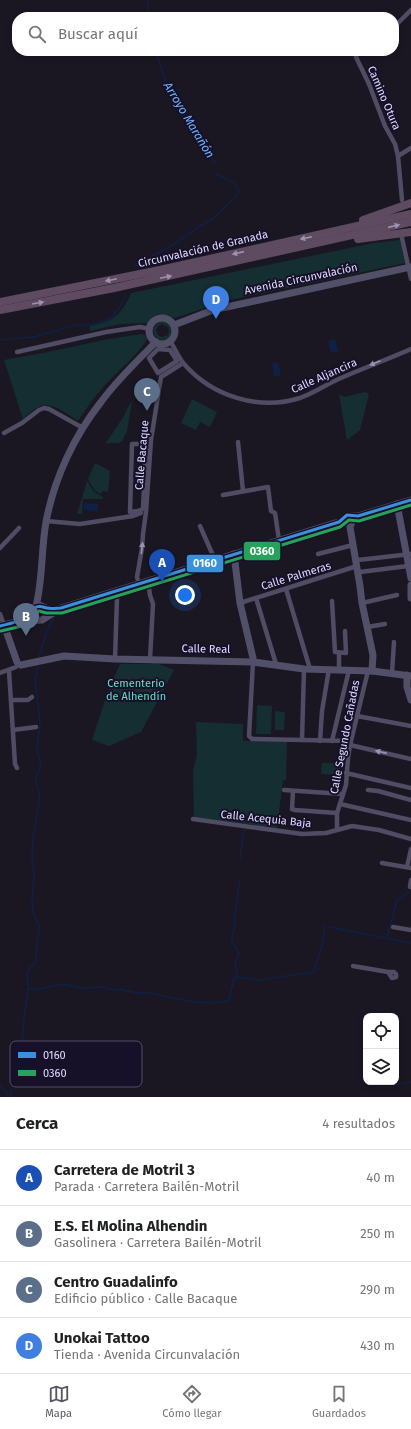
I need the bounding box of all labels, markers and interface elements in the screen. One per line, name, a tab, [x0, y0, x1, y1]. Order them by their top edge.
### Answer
search box	[12, 12, 399, 56]
icon: search	[26, 23, 48, 45]
text: Buscar aquí	[58, 25, 138, 43]
street label: Camino Otura	[365, 64, 403, 132]
water label: Arroyo Marañón	[160, 79, 217, 161]
one-way arrow	[388, 222, 401, 228]
street label: Circunvalación de Granada	[137, 228, 269, 270]
one-way arrow	[300, 235, 312, 241]
one-way arrow	[232, 250, 244, 256]
street label: Avenida Circunvalación	[243, 261, 359, 297]
one-way arrow	[159, 273, 172, 279]
one-way arrow	[105, 278, 117, 284]
pin: D	[203, 286, 229, 319]
one-way arrow	[32, 300, 44, 306]
street label: Calle Aljancira	[289, 356, 359, 396]
one-way arrow	[368, 361, 380, 367]
pin: C	[134, 378, 160, 411]
street label: Calle Bacaque	[132, 420, 152, 490]
line badge: 0360	[243, 541, 281, 561]
one-way arrow	[139, 542, 145, 554]
text: 0360	[250, 545, 275, 558]
pin: A	[149, 549, 175, 582]
line badge: 0160	[186, 554, 224, 573]
text: 0160	[193, 557, 218, 570]
street label: Calle Palmeras	[259, 559, 333, 593]
your location	[175, 585, 195, 605]
pin: B	[13, 603, 39, 636]
street label: Calle Real	[182, 642, 230, 656]
park label: Cementerio de Alhendín	[106, 677, 166, 703]
street label: Calle Segundo Cañadas	[328, 679, 362, 795]
one-way arrow	[374, 749, 387, 755]
street label: Calle Acequia Baja	[220, 808, 312, 830]
map controls	[363, 1013, 399, 1085]
button: locate	[363, 1013, 399, 1049]
legend	[10, 1041, 142, 1087]
text: 0160	[43, 1049, 66, 1062]
button: layers	[363, 1049, 399, 1085]
text: 0360	[43, 1067, 67, 1080]
text: Cerca	[16, 1113, 58, 1134]
text: 4 resultados	[322, 1116, 395, 1131]
text: Carretera de Motril 3	[54, 1161, 195, 1179]
text: A	[25, 1170, 33, 1185]
text: 40 m	[366, 1170, 395, 1185]
text: Parada · Carretera Bailén-Motril	[54, 1179, 239, 1194]
text: E.S. El Molina Alhendin	[54, 1217, 207, 1235]
text: B	[25, 1226, 33, 1241]
text: 250 m	[360, 1226, 395, 1241]
text: Gasolinera · Carretera Bailén-Motril	[54, 1235, 261, 1250]
text: Centro Guadalinfo	[54, 1273, 178, 1291]
text: C	[25, 1282, 33, 1297]
text: 290 m	[360, 1282, 395, 1297]
text: Edificio público · Calle Bacaque	[54, 1291, 237, 1306]
text: Unokai Tattoo	[54, 1329, 150, 1347]
text: D	[25, 1338, 33, 1353]
text: 430 m	[360, 1338, 395, 1353]
text: Tienda · Avenida Circunvalación	[54, 1347, 240, 1362]
tab: Mapa	[45, 1383, 72, 1420]
tab: Cómo llegar	[162, 1383, 222, 1420]
tab: Guardados	[312, 1383, 366, 1420]

